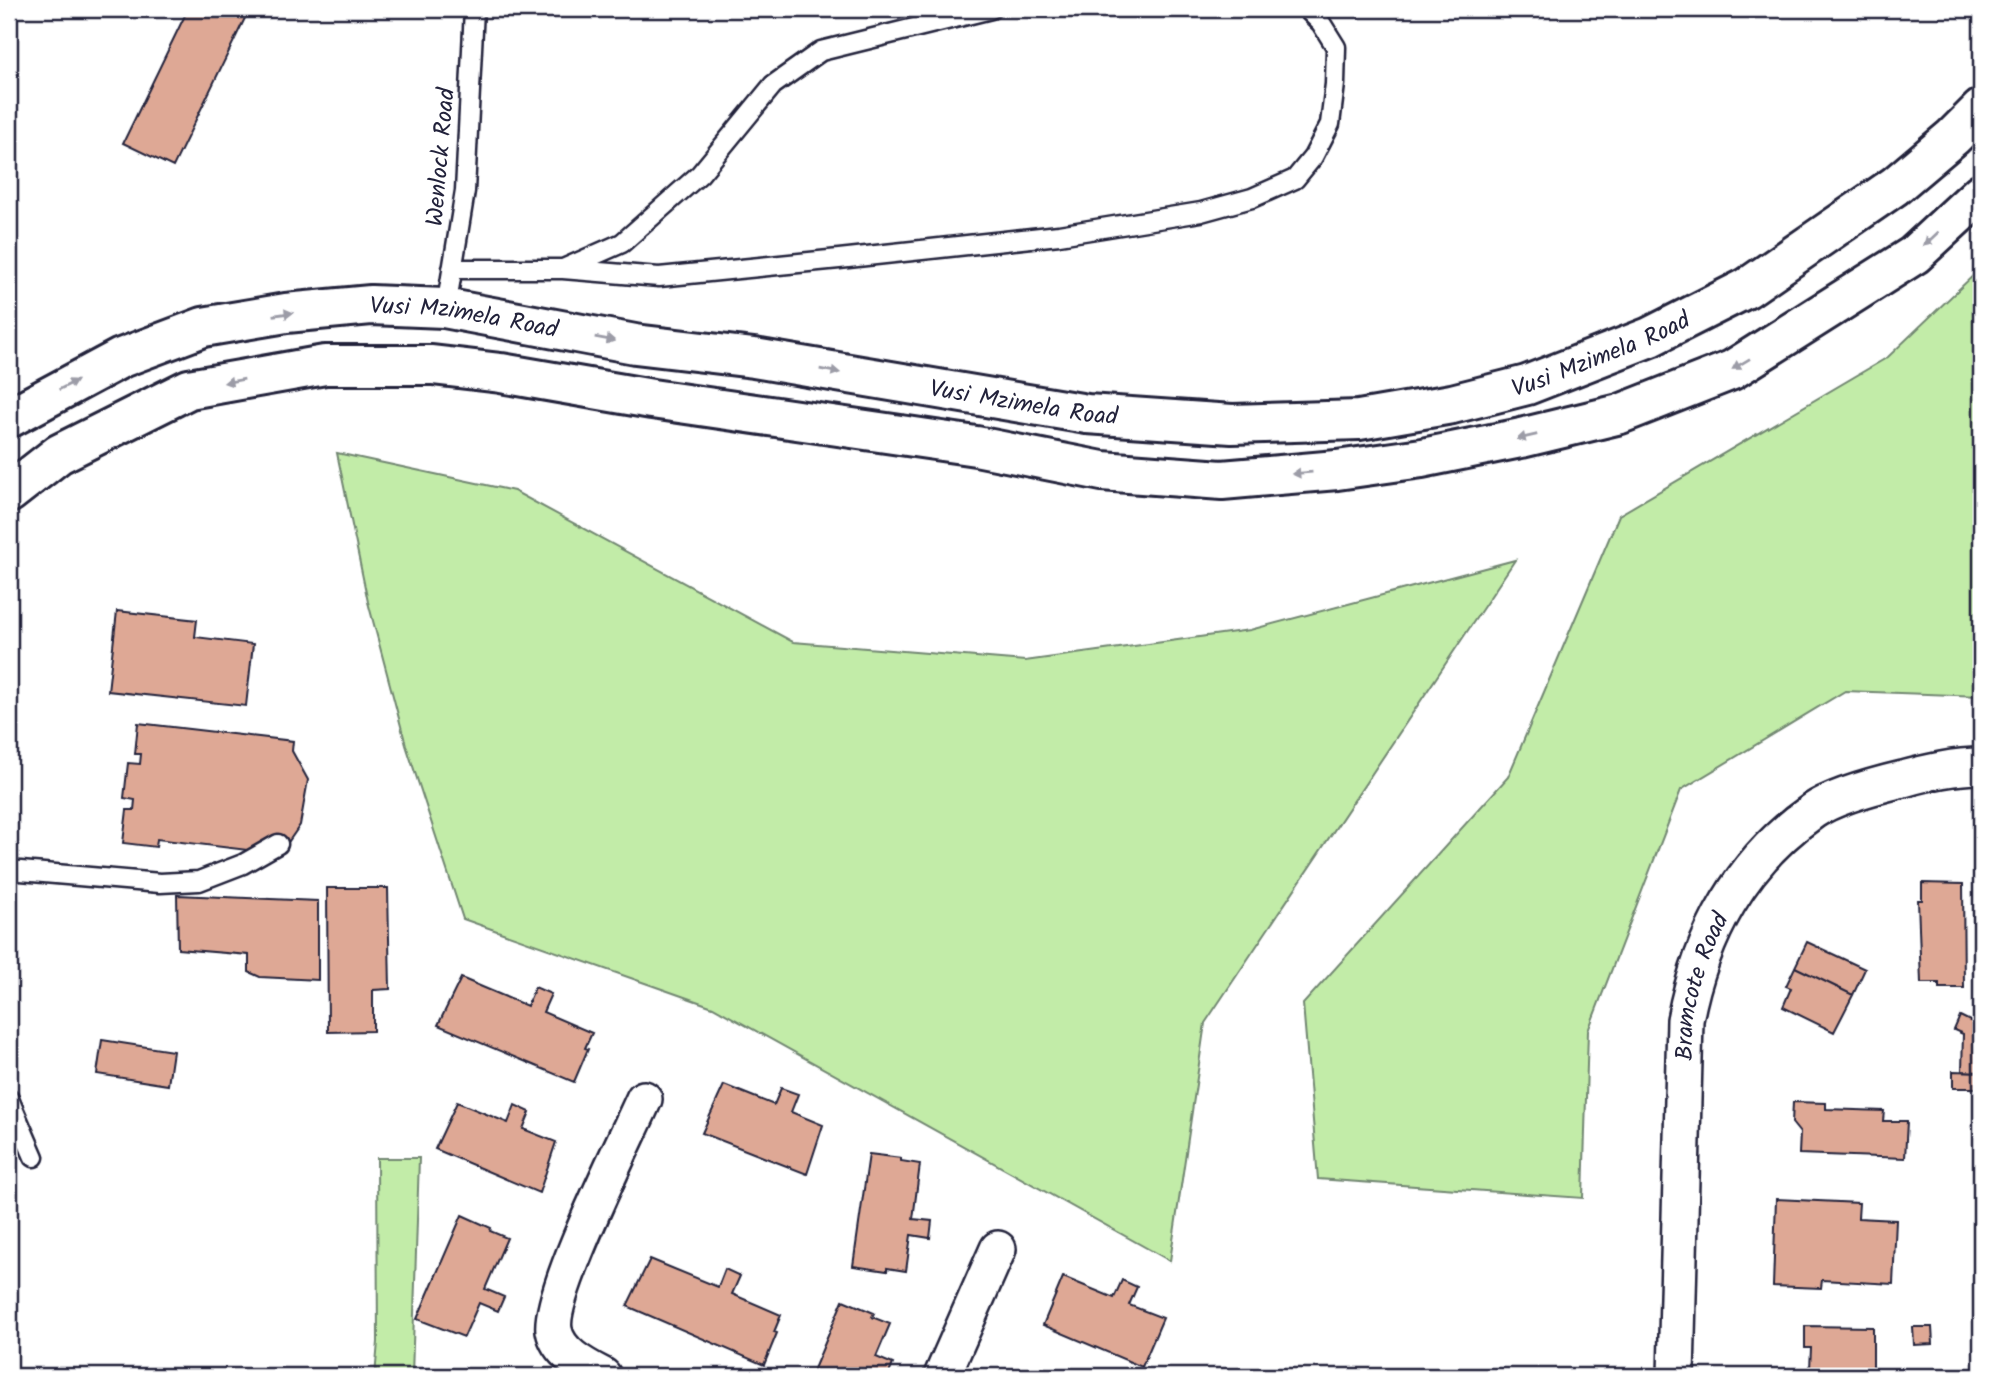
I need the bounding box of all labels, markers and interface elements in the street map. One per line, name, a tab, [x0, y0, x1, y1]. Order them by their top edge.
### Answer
street label: Wenlock Road	[416, 85, 467, 228]
one-way arrow	[1922, 231, 1940, 247]
street label: Vusi Mzimela Road	[369, 287, 562, 350]
street label: Vusi Mzimela Road	[1508, 301, 1698, 409]
one-way arrow	[272, 308, 294, 319]
one-way arrow	[594, 334, 616, 345]
one-way arrow	[1732, 358, 1751, 370]
one-way arrow	[819, 366, 841, 377]
street label: Vusi Mzimela Road	[927, 370, 1120, 437]
one-way arrow	[222, 376, 244, 387]
one-way arrow	[59, 379, 78, 391]
one-way arrow	[1516, 432, 1538, 443]
one-way arrow	[1291, 468, 1313, 479]
street label: Bramcote Road	[1666, 905, 1741, 1061]

